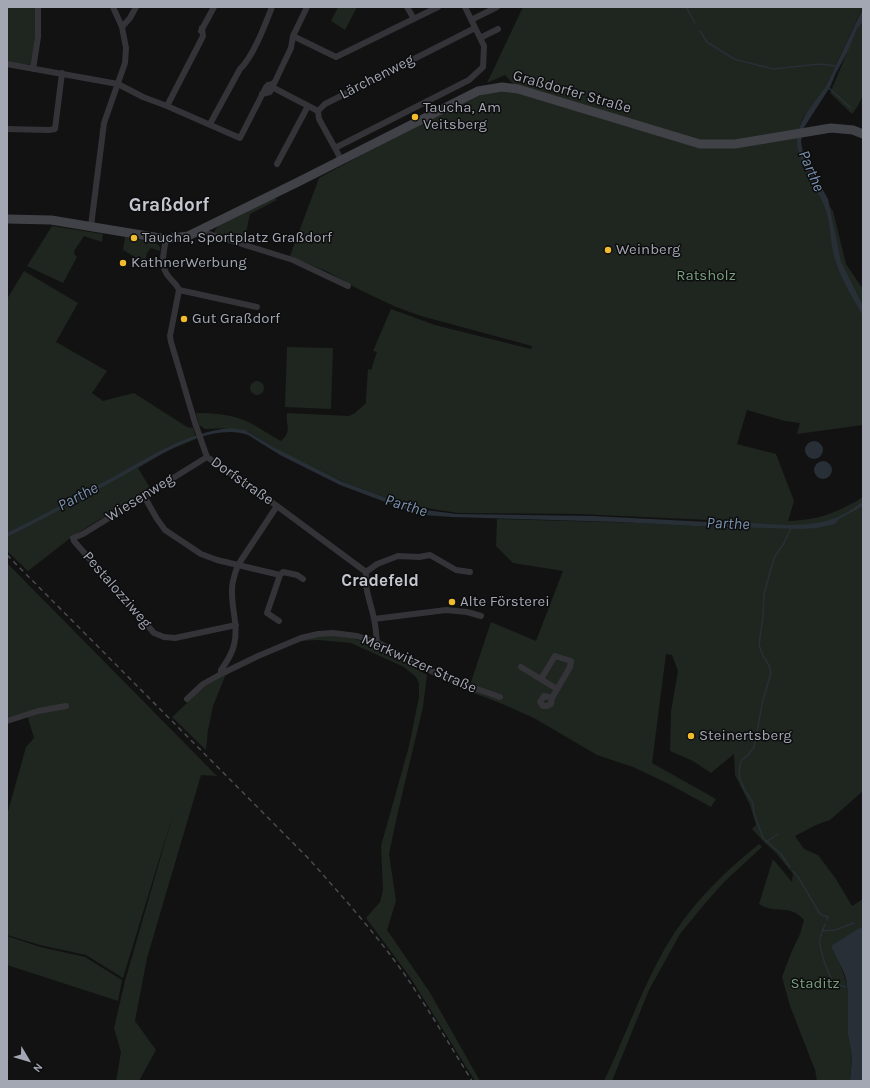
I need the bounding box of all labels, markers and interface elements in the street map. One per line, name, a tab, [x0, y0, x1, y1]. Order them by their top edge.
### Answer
street label: Lärchenweg	[337, 51, 417, 103]
street label: Graßdorfer Straße	[511, 67, 633, 117]
place label: Taucha, Am Veitsberg	[423, 99, 501, 134]
marker: Taucha, Am Veitsberg	[410, 112, 420, 122]
water label: Parthe	[794, 147, 828, 195]
district label: Graßdorf	[129, 195, 209, 217]
place label: Taucha, Sportplatz Graßdorf	[142, 229, 332, 247]
marker: Taucha, Sportplatz Graßdorf	[129, 233, 139, 243]
place label: Weinberg	[616, 241, 680, 259]
marker: Weinberg	[603, 245, 613, 255]
place label: KathnerWerbung	[131, 254, 247, 272]
marker: KathnerWerbung	[118, 258, 128, 268]
park label: Ratsholz	[676, 267, 736, 285]
place label: Gut Graßdorf	[192, 310, 280, 328]
marker: Gut Graßdorf	[179, 314, 189, 324]
street label: Dorfstraße	[207, 453, 277, 509]
street label: Wiesenweg	[102, 470, 178, 526]
water label: Parthe	[54, 478, 102, 516]
water label: Parthe	[383, 491, 429, 521]
water label: Parthe	[706, 514, 750, 534]
street label: Pestalozziweg	[79, 548, 155, 632]
district label: Cradefeld	[341, 571, 419, 591]
place label: Alte Försterei	[460, 593, 550, 611]
marker: Alte Försterei	[447, 597, 457, 607]
street label: Merkwitzer Straße	[359, 630, 479, 698]
place label: Steinertsberg	[699, 727, 792, 745]
marker: Steinertsberg	[686, 731, 696, 741]
park label: Staditz	[790, 975, 840, 993]
north arrow	[8, 1040, 48, 1080]
text: N	[30, 1061, 45, 1075]

